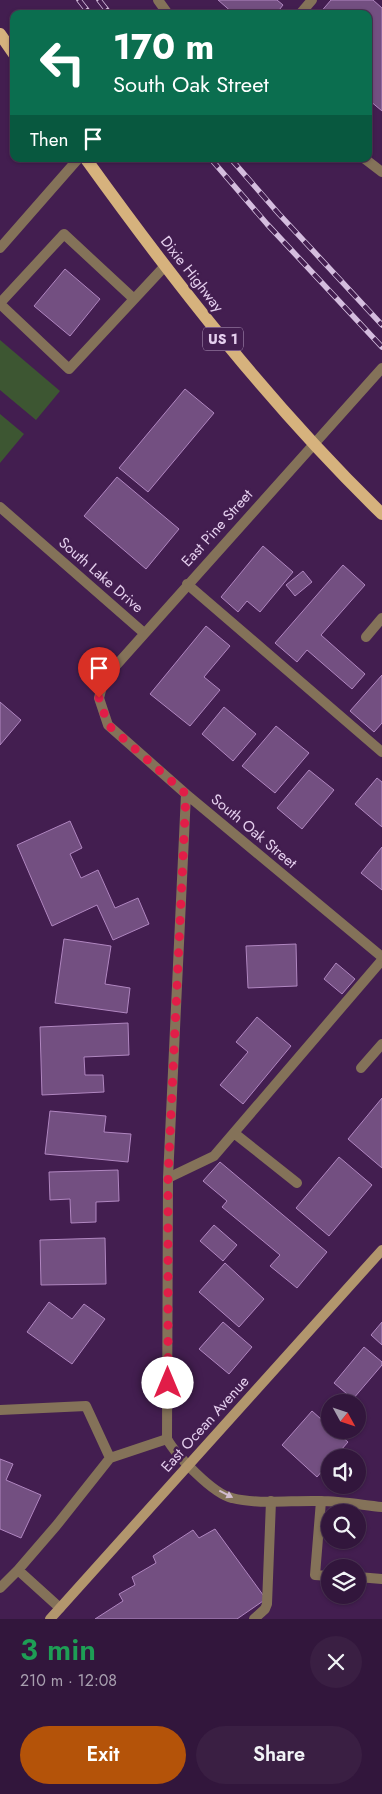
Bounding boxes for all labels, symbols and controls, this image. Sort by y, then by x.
text: 170 m [113,22,214,72]
icon: left [30,30,95,95]
text: South Oak Street [113,68,269,100]
icon: arrive [79,125,107,153]
text: Then [30,126,69,153]
street label: Dixie Highway [155,231,229,317]
road number: US 1 [203,328,243,350]
street label: East Pine Street [176,484,258,572]
street label: South Lake Drive [54,532,148,618]
pin [78,647,120,698]
icon: arrive [85,654,113,682]
street label: South Oak Street [206,788,302,874]
position arrow [141,1356,193,1408]
street label: East Ocean Avenue [156,1371,254,1477]
north arrow [321,1394,366,1439]
map controls [321,1394,366,1604]
button: sound [321,1449,366,1494]
one-way arrow [219,1490,234,1498]
button: search [321,1504,366,1549]
button: layers [321,1559,366,1604]
text: 3 min [20,1628,96,1671]
button: close [310,1636,362,1688]
text: 210 m · 12:08 [20,1669,117,1692]
button: Exit [20,1726,186,1784]
button: Share [196,1726,362,1784]

